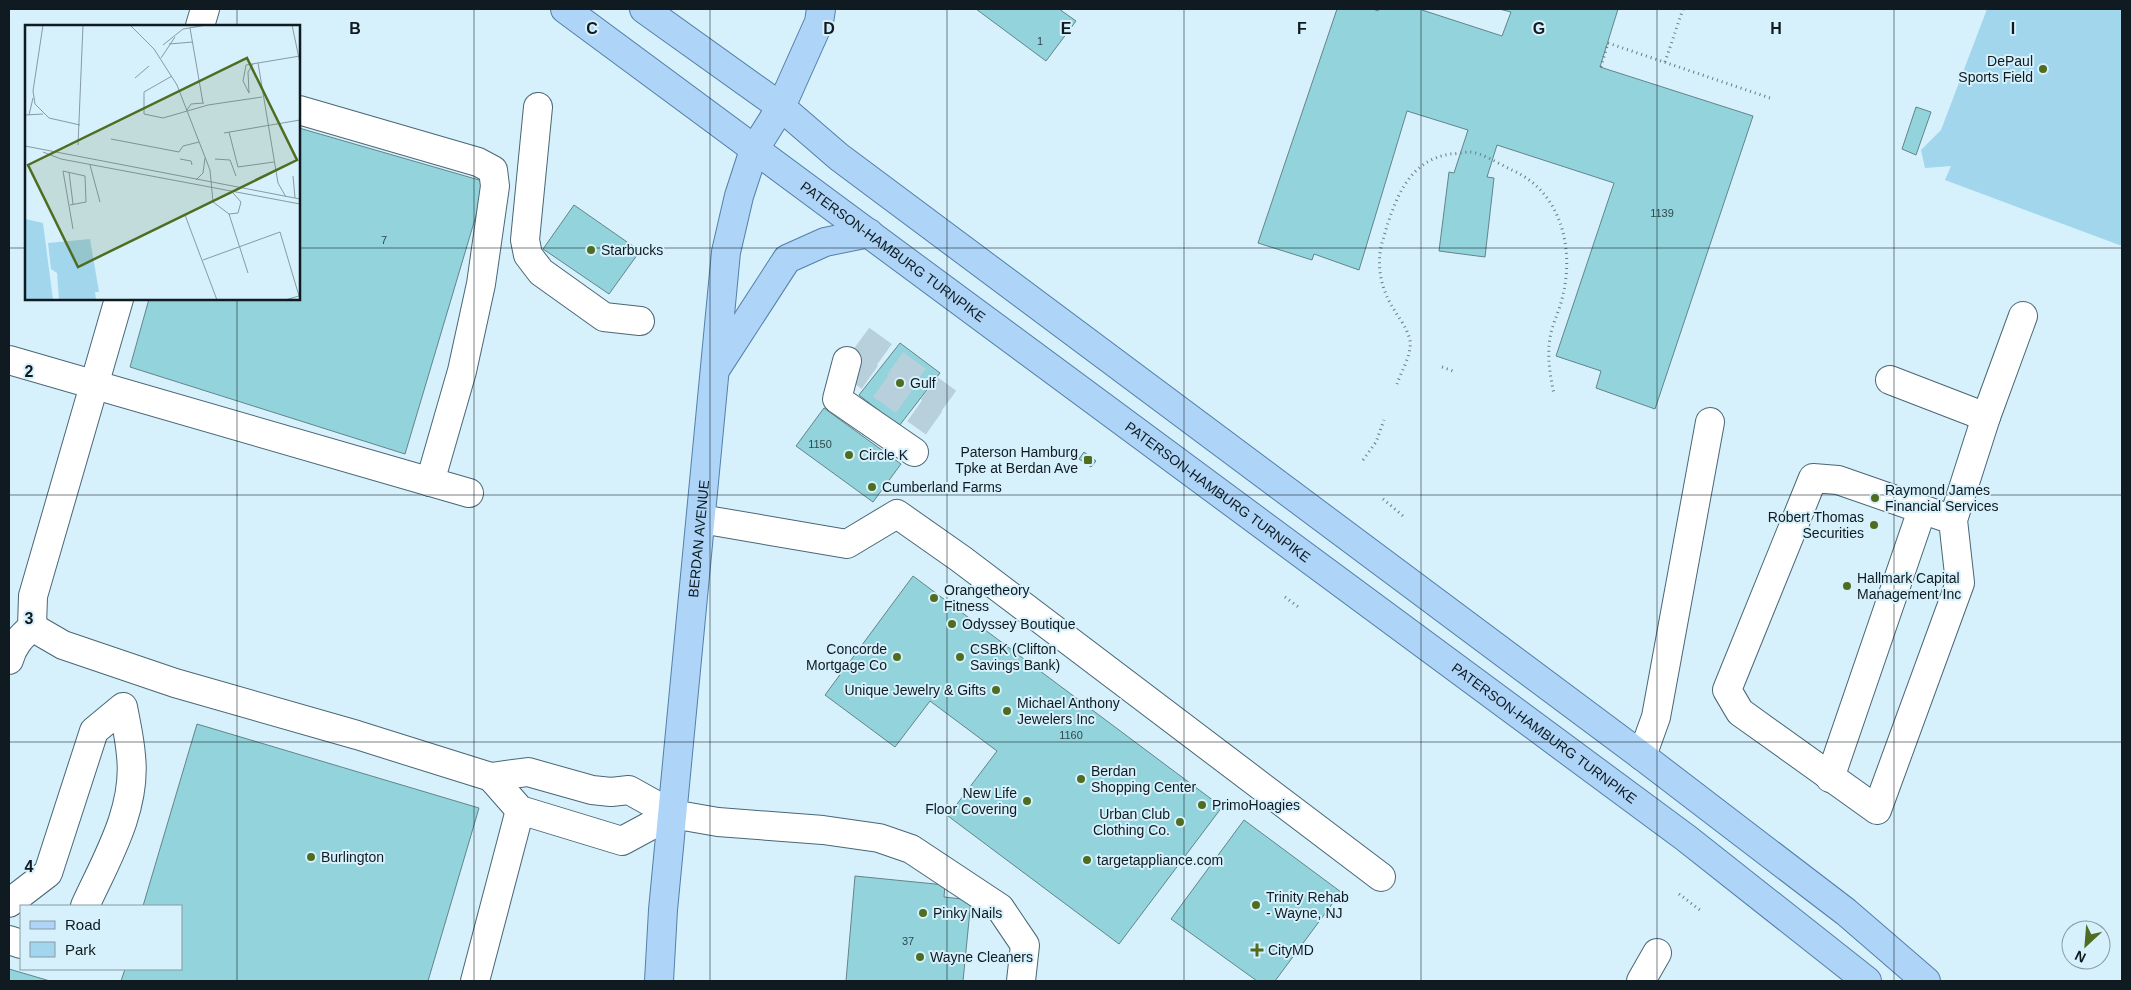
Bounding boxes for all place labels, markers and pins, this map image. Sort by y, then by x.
place label: DePaul Sports Field [1958,53,2033,85]
marker: DePaul Sports Field [2037,63,2049,75]
place label: Starbucks [601,242,663,258]
marker: Starbucks [585,244,597,256]
place label: Gulf [910,375,936,391]
marker: Gulf [894,377,906,389]
place label: Paterson Hamburg Tpke at Berdan Ave [955,444,1078,476]
place label: Circle K [859,447,909,463]
marker: Circle K [843,449,855,461]
marker: Paterson Hamburg Tpke at Berdan Ave [1082,454,1094,466]
place label: Cumberland Farms [882,479,1002,495]
marker: Cumberland Farms [866,481,878,493]
place label: Raymond James Financial Services [1885,482,1999,514]
marker: Raymond James Financial Services [1869,492,1881,504]
place label: Robert Thomas Securities [1768,509,1864,541]
marker: Robert Thomas Securities [1868,519,1880,531]
place label: Hallmark Capital Management Inc [1857,570,1961,602]
marker: Hallmark Capital Management Inc [1841,580,1853,592]
place label: Orangetheory Fitness [944,582,1030,614]
marker: Orangetheory Fitness [928,592,940,604]
place label: Odyssey Boutique [962,616,1076,632]
marker: Odyssey Boutique [946,618,958,630]
place label: Concorde Mortgage Co [806,641,887,673]
place label: CSBK (Clifton Savings Bank) [970,641,1060,673]
marker: Concorde Mortgage Co [891,651,903,663]
marker: CSBK (Clifton Savings Bank) [954,651,966,663]
place label: Unique Jewelry & Gifts [844,682,986,698]
marker: Unique Jewelry & Gifts [990,684,1002,696]
place label: Michael Anthony Jewelers Inc [1017,695,1120,727]
marker: Michael Anthony Jewelers Inc [1001,705,1013,717]
place label: Berdan Shopping Center [1091,763,1196,795]
marker: Berdan Shopping Center [1075,773,1087,785]
place label: New Life Floor Covering [925,785,1017,817]
marker: New Life Floor Covering [1021,795,1033,807]
place label: PrimoHoagies [1212,797,1300,813]
marker: PrimoHoagies [1196,799,1208,811]
place label: Urban Club Clothing Co. [1093,806,1170,838]
marker: Urban Club Clothing Co. [1174,816,1186,828]
place label: Burlington [321,849,384,865]
marker: Burlington [305,851,317,863]
place label: targetappliance.com [1097,852,1223,868]
marker: targetappliance.com [1081,854,1093,866]
place label: Trinity Rehab - Wayne, NJ [1266,889,1349,921]
marker: Trinity Rehab - Wayne, NJ [1250,899,1262,911]
place label: Pinky Nails [933,905,1002,921]
marker: Pinky Nails [917,907,929,919]
place label: CityMD [1268,942,1314,958]
marker: CityMD [1250,943,1264,957]
place label: Wayne Cleaners [930,949,1033,965]
marker: Wayne Cleaners [914,951,926,963]

